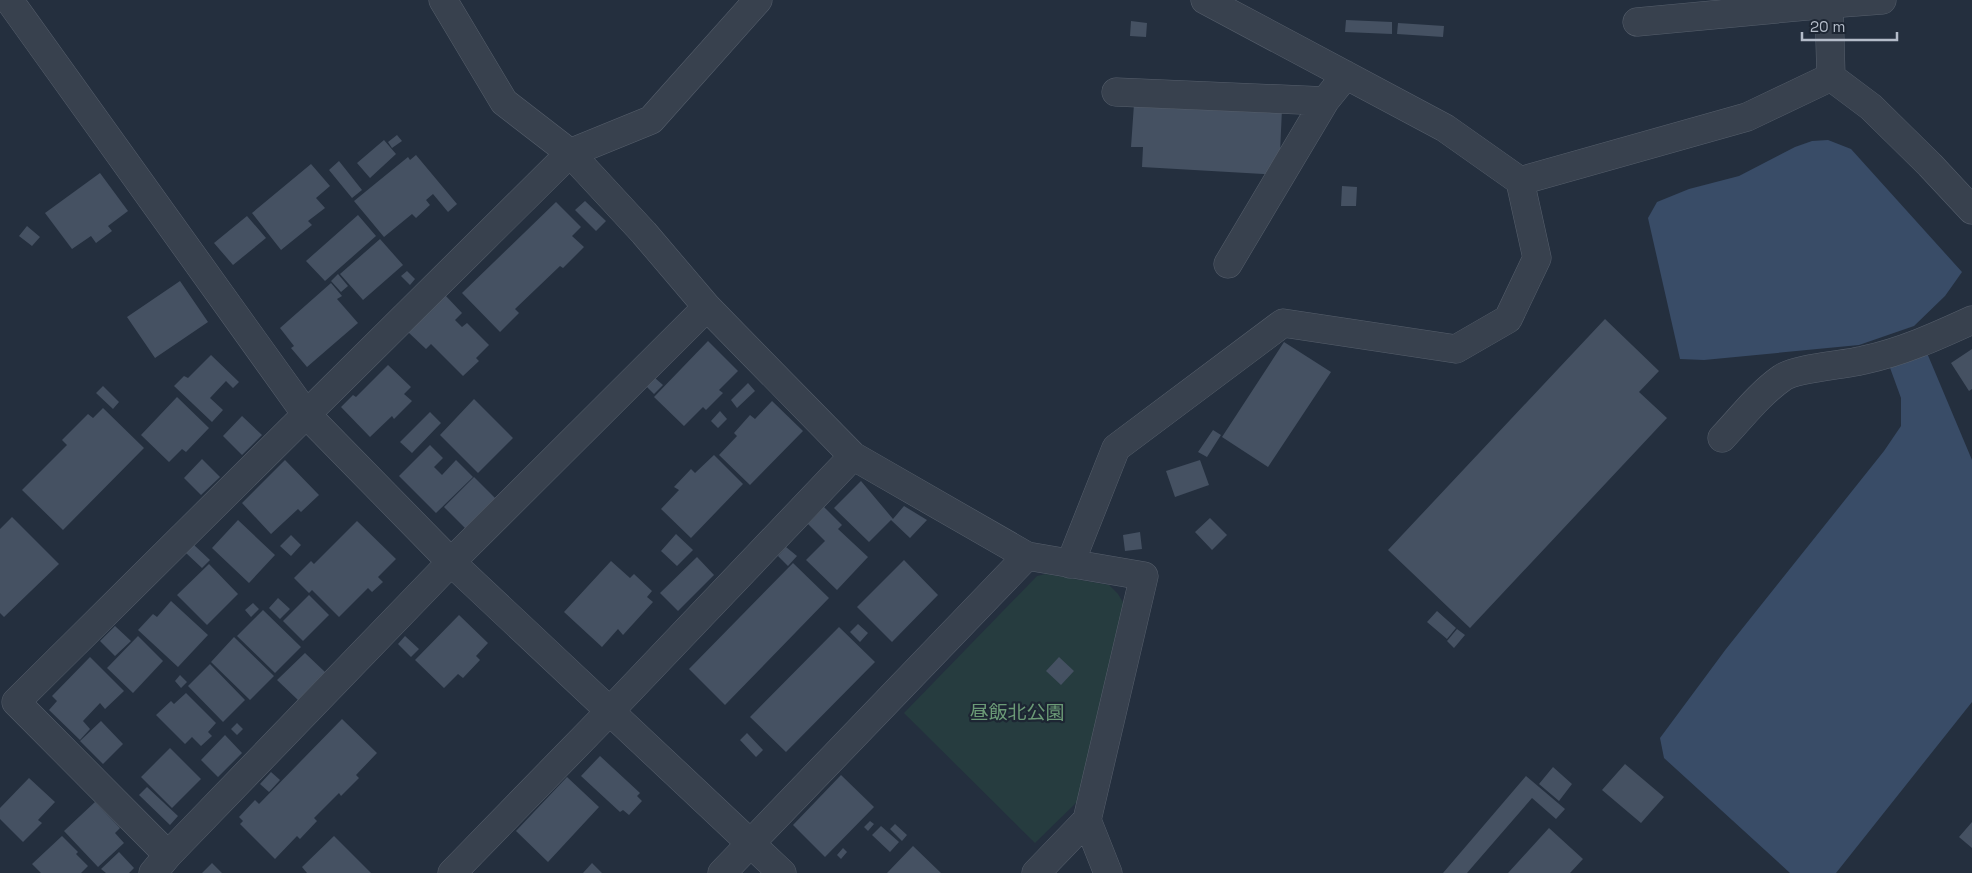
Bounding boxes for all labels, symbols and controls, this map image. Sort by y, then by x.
scale bar [1802,10,1897,42]
text: 20 m [1810,17,1845,36]
park label: 昼飯北公園 [969,700,1065,725]

